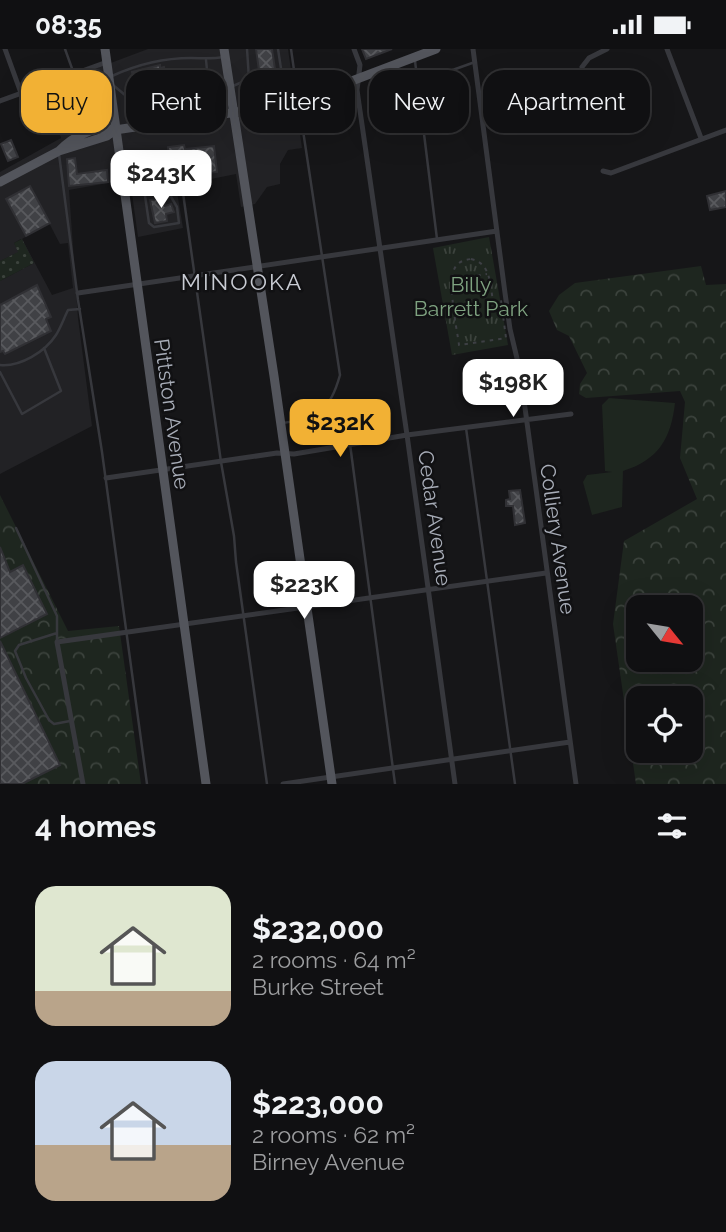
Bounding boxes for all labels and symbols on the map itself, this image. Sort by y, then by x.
pin: $243K [112,151,210,210]
district label: MINOOKA [181,268,303,295]
park label: Billy Barrett Park [414,272,528,321]
street label: Pittston Avenue [149,337,195,491]
pin: $198K [464,359,562,419]
pin: $232K [291,399,389,459]
street label: Cedar Avenue [413,449,457,587]
street label: Colliery Avenue [535,462,581,616]
pin: $223K [255,561,353,621]
north arrow [626,595,704,672]

